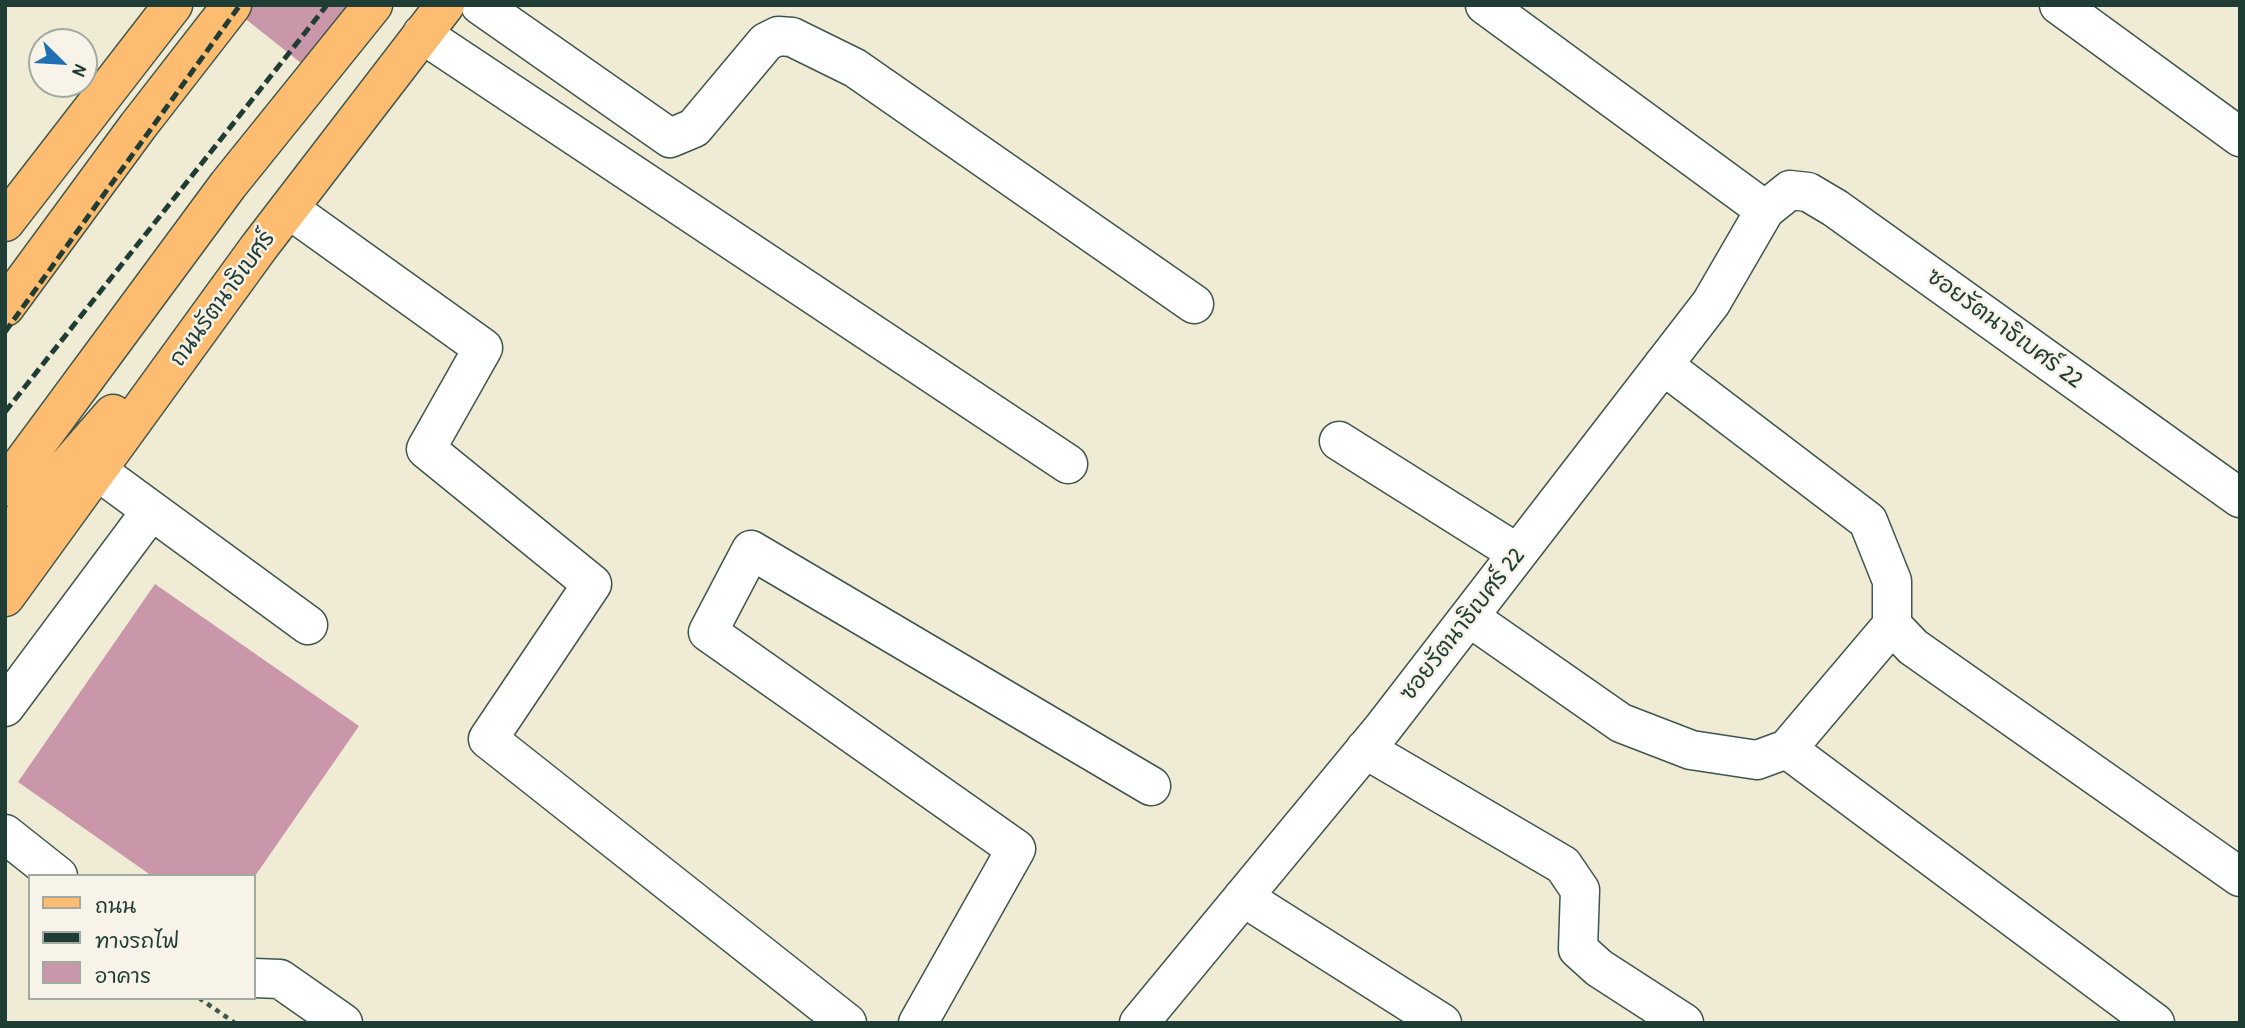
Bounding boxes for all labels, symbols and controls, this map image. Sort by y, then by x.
north arrow [28,28,98,98]
text: N [66,61,94,81]
street label: ถนนรัตนาธิเบศร์ [164,226,282,372]
street label: ซอยรัตนาธิเบศร์ 22 [1921,263,2087,395]
street label: ซอยรัตนาธิเบศร์ 22 [1395,543,1531,707]
legend [28,874,256,1000]
text: ถนน [95,891,136,920]
text: ทางรถไฟ [95,926,180,955]
text: อาคาร [95,961,151,990]

